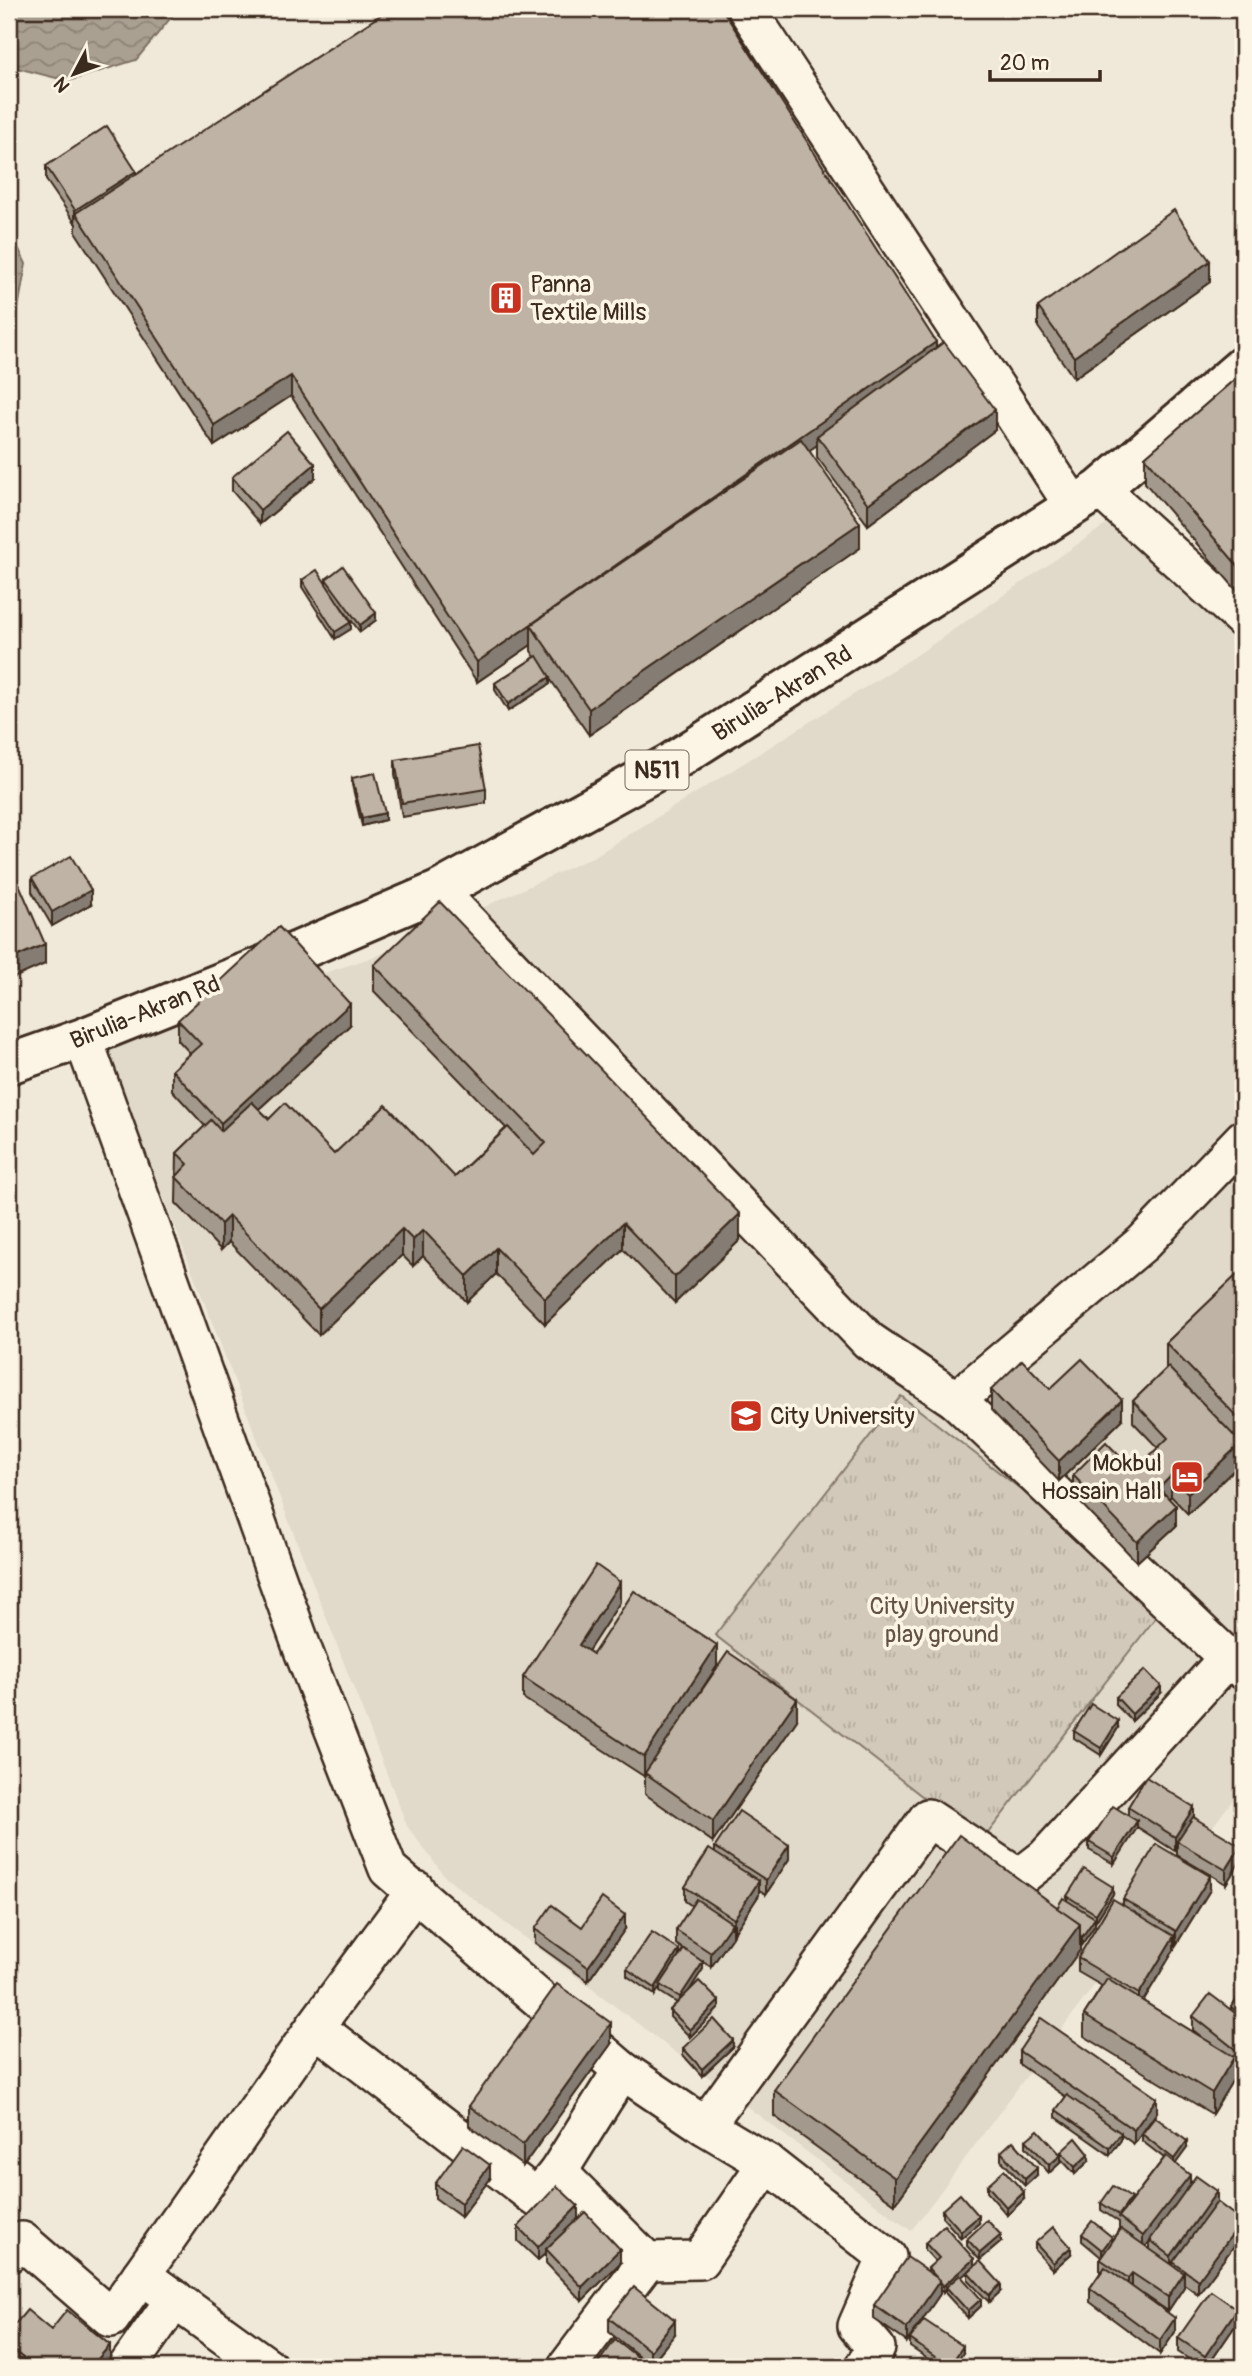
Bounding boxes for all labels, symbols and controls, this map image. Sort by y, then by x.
north arrow [38,38,108,108]
scale bar [990,38,1100,82]
text: 20 m [1000,50,1049,77]
text: N [49,72,75,97]
place label: Panna Textile Mills [530,270,646,327]
building icon: Panna Textile Mills [487,279,525,317]
street label: Birulia-Akran Rd [707,639,857,748]
road number: N511 [626,750,688,790]
street label: Birulia-Akran Rd [66,969,224,1056]
school or university icon: City University [727,1397,765,1435]
place label: City University [770,1402,915,1431]
place label: Mokbul Hossain Hall [1041,1449,1162,1506]
hotel icon: Mokbul Hossain Hall [1168,1458,1206,1496]
park label: City University play ground [870,1592,1014,1649]

